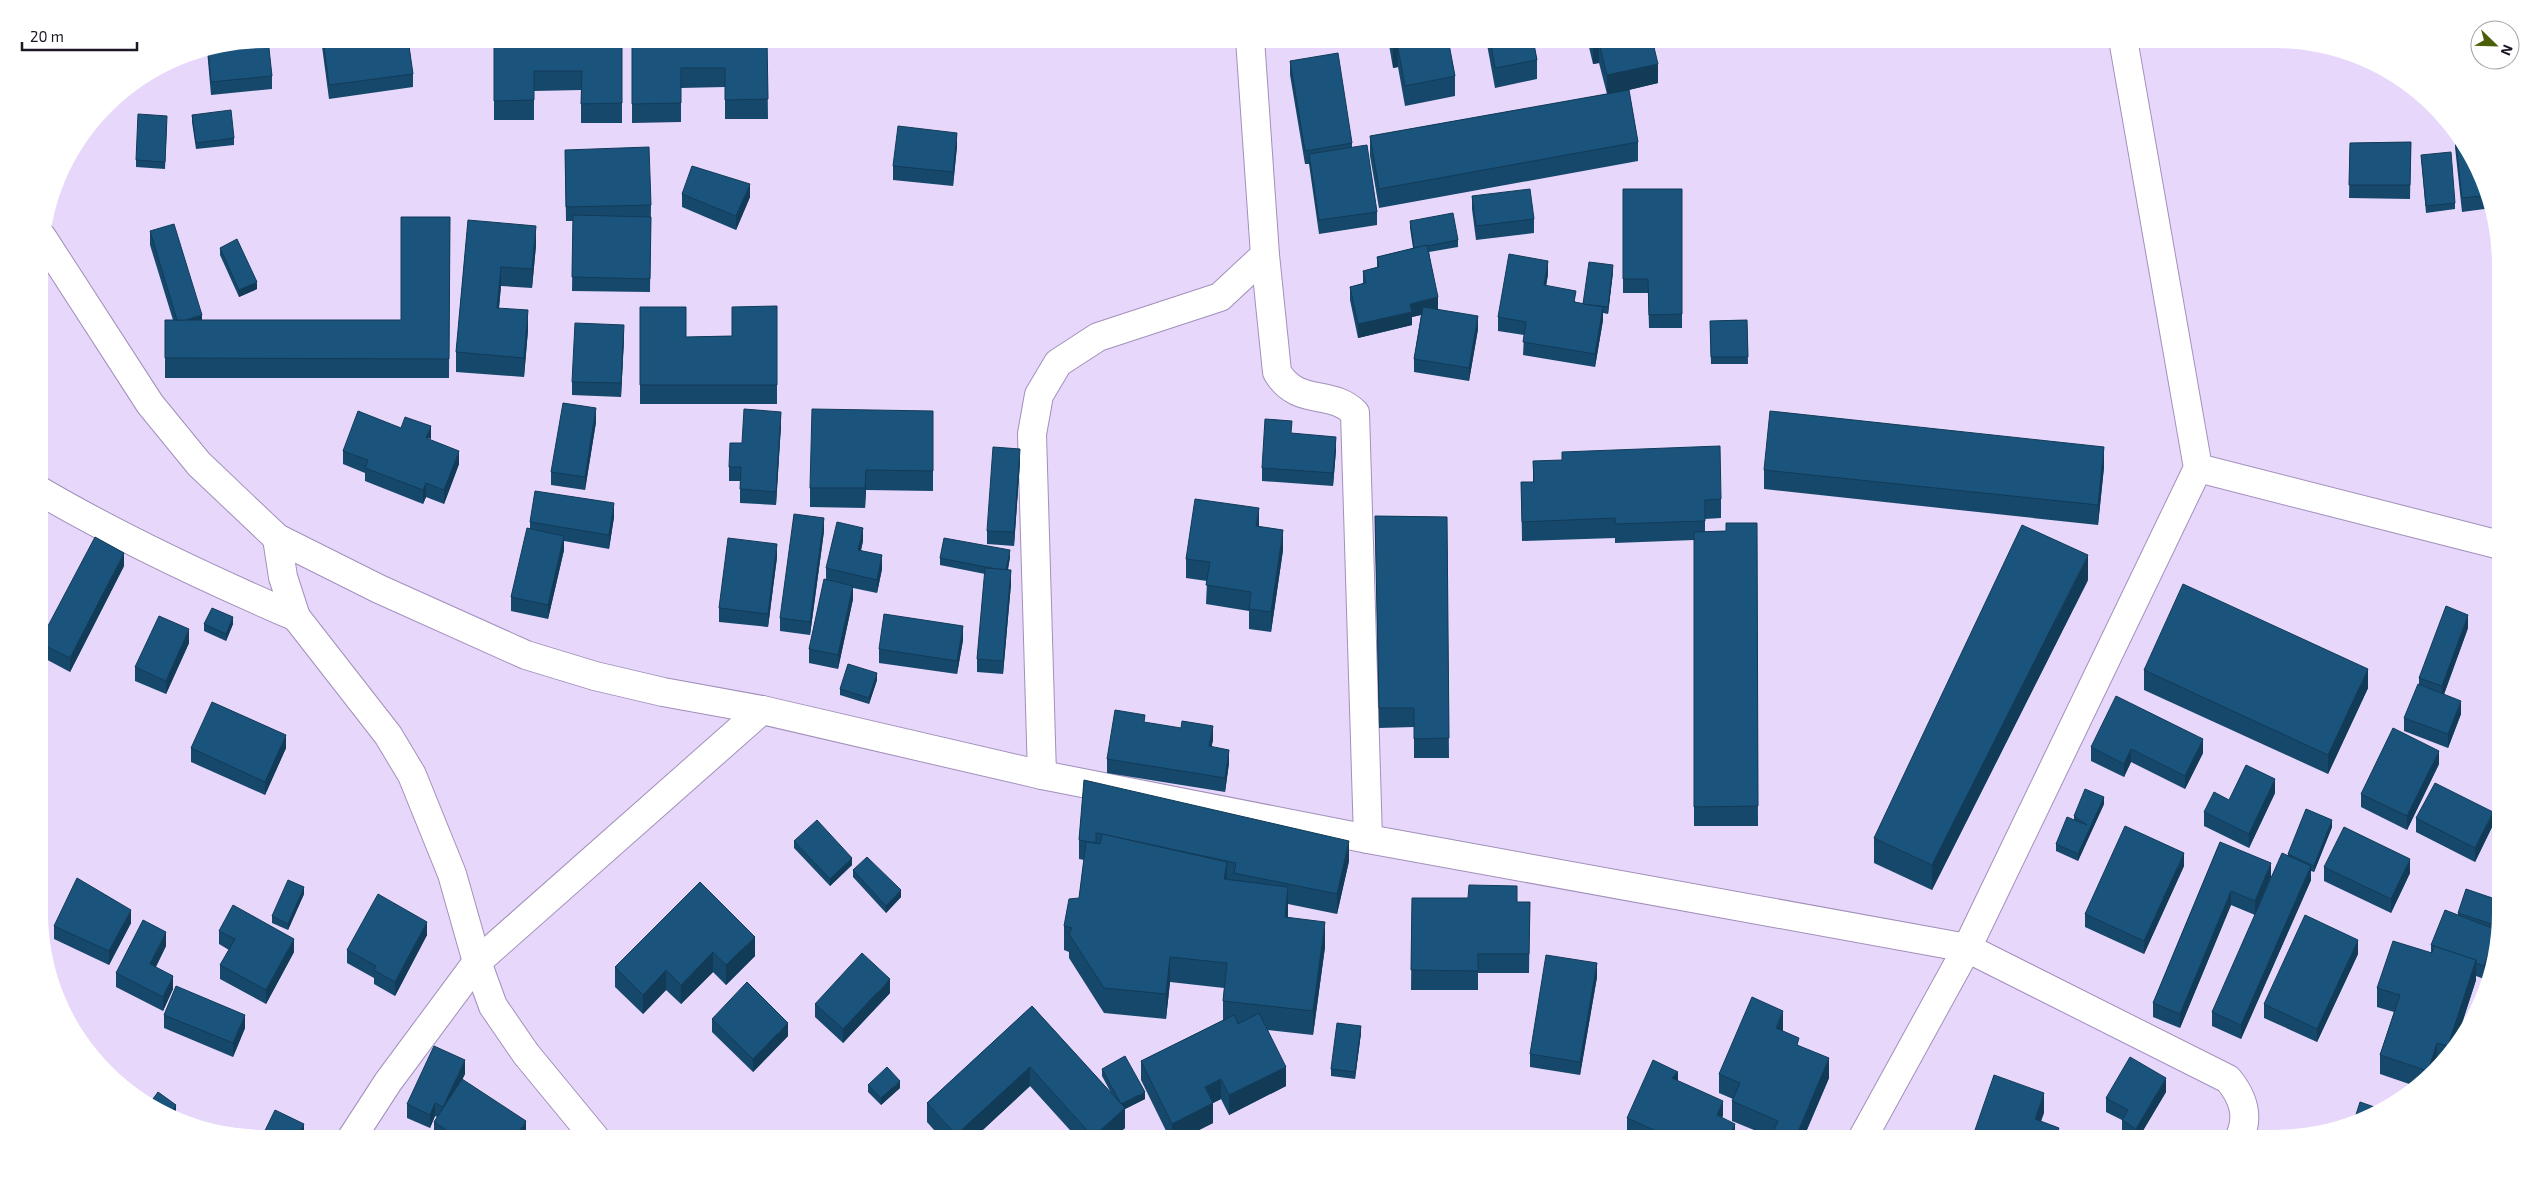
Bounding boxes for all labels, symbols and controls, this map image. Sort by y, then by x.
scale bar [22,20,138,52]
north arrow [2470,20,2520,70]
text: 20 m [30,27,64,45]
text: N [2498,42,2517,58]

